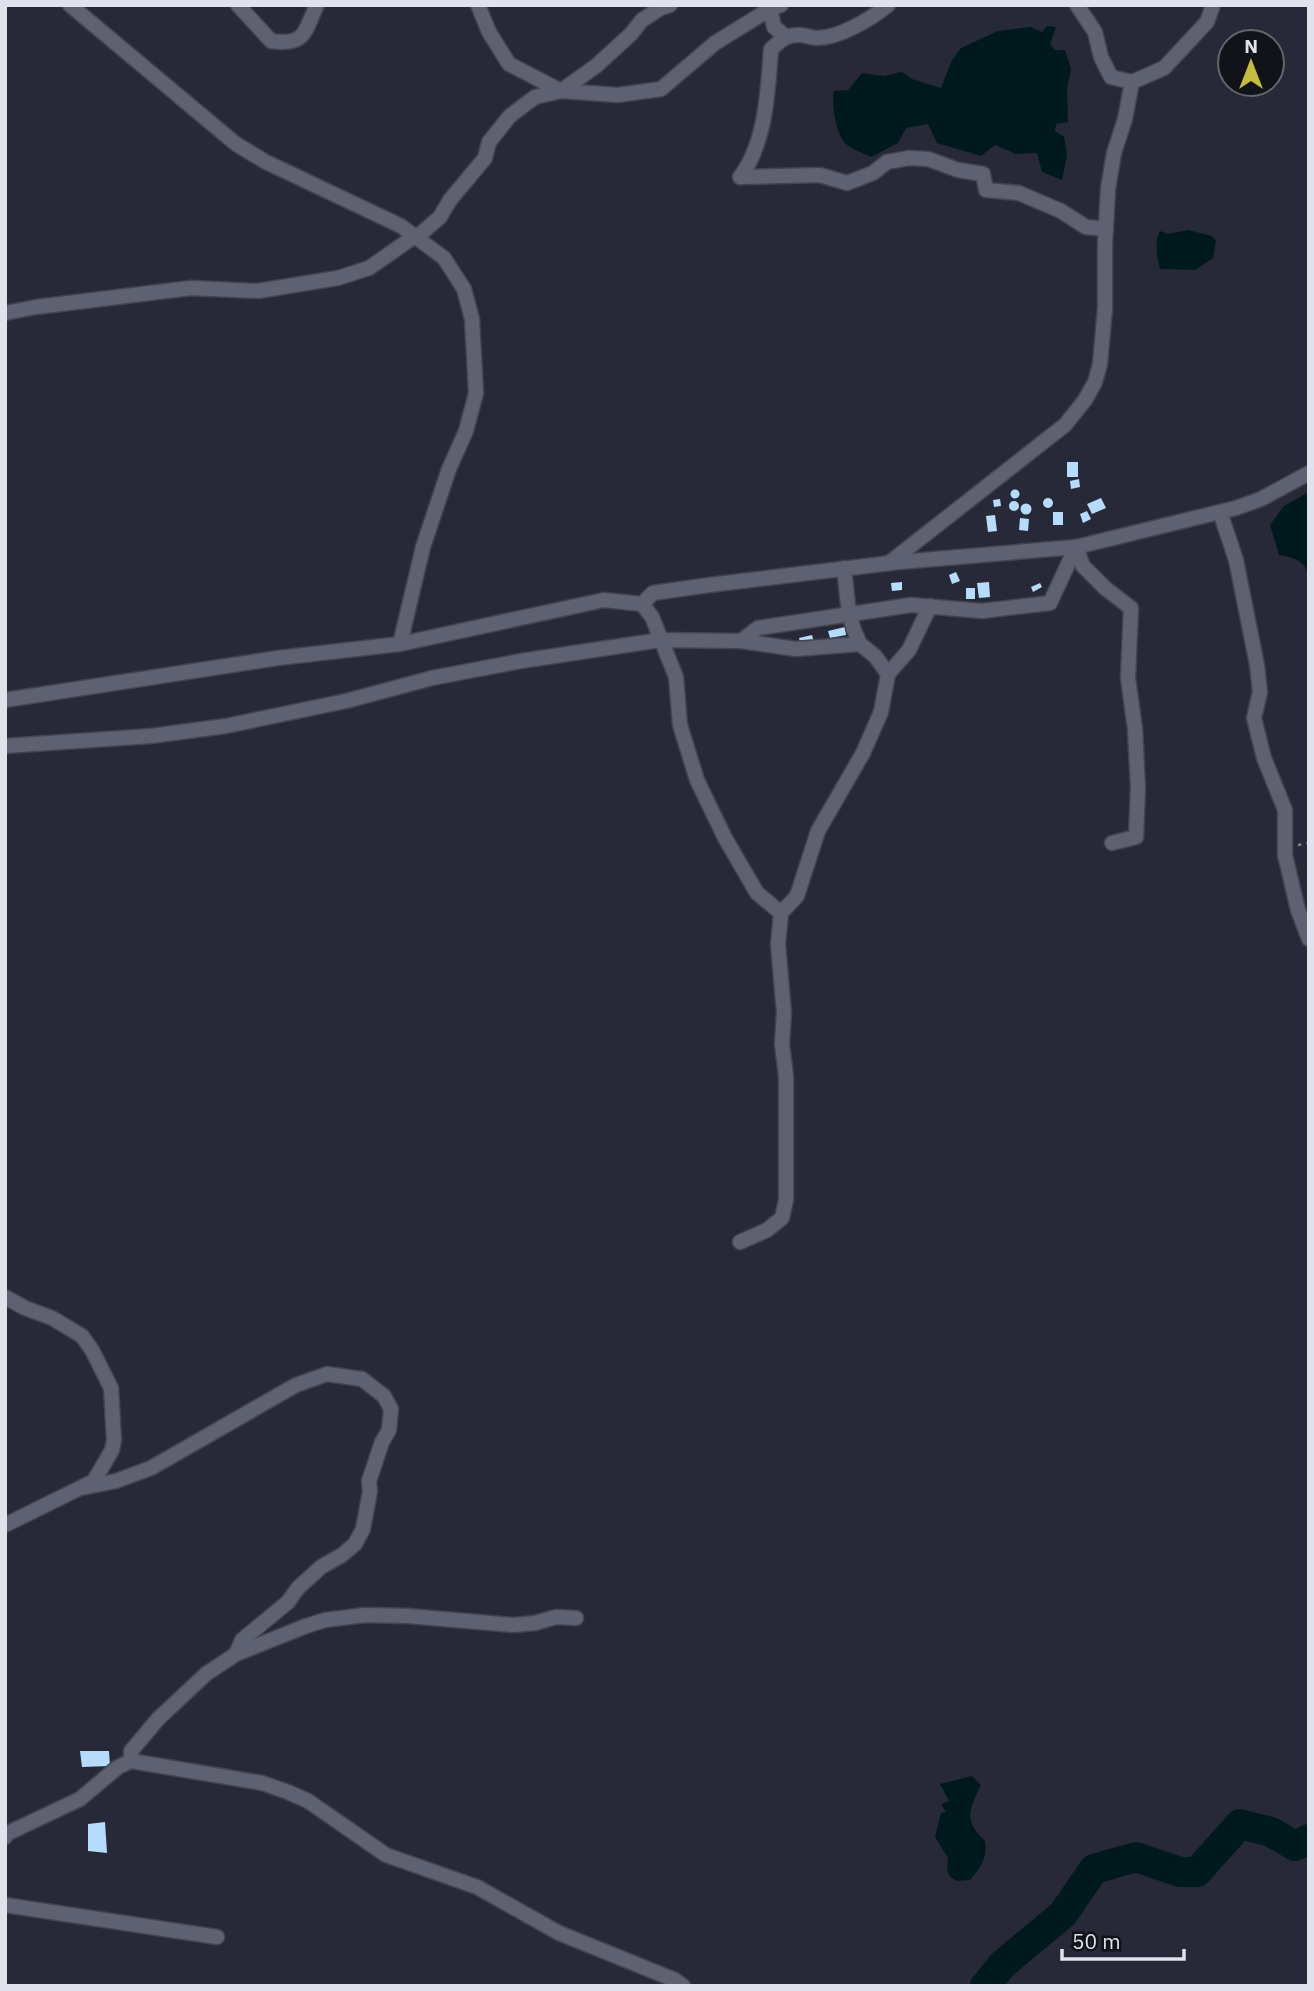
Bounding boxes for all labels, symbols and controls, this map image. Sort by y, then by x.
north arrow [1216,28,1286,98]
text: N [1244,34,1258,58]
scale bar [1062,1918,1184,1962]
text: 50 m [1072,1927,1121,1955]

